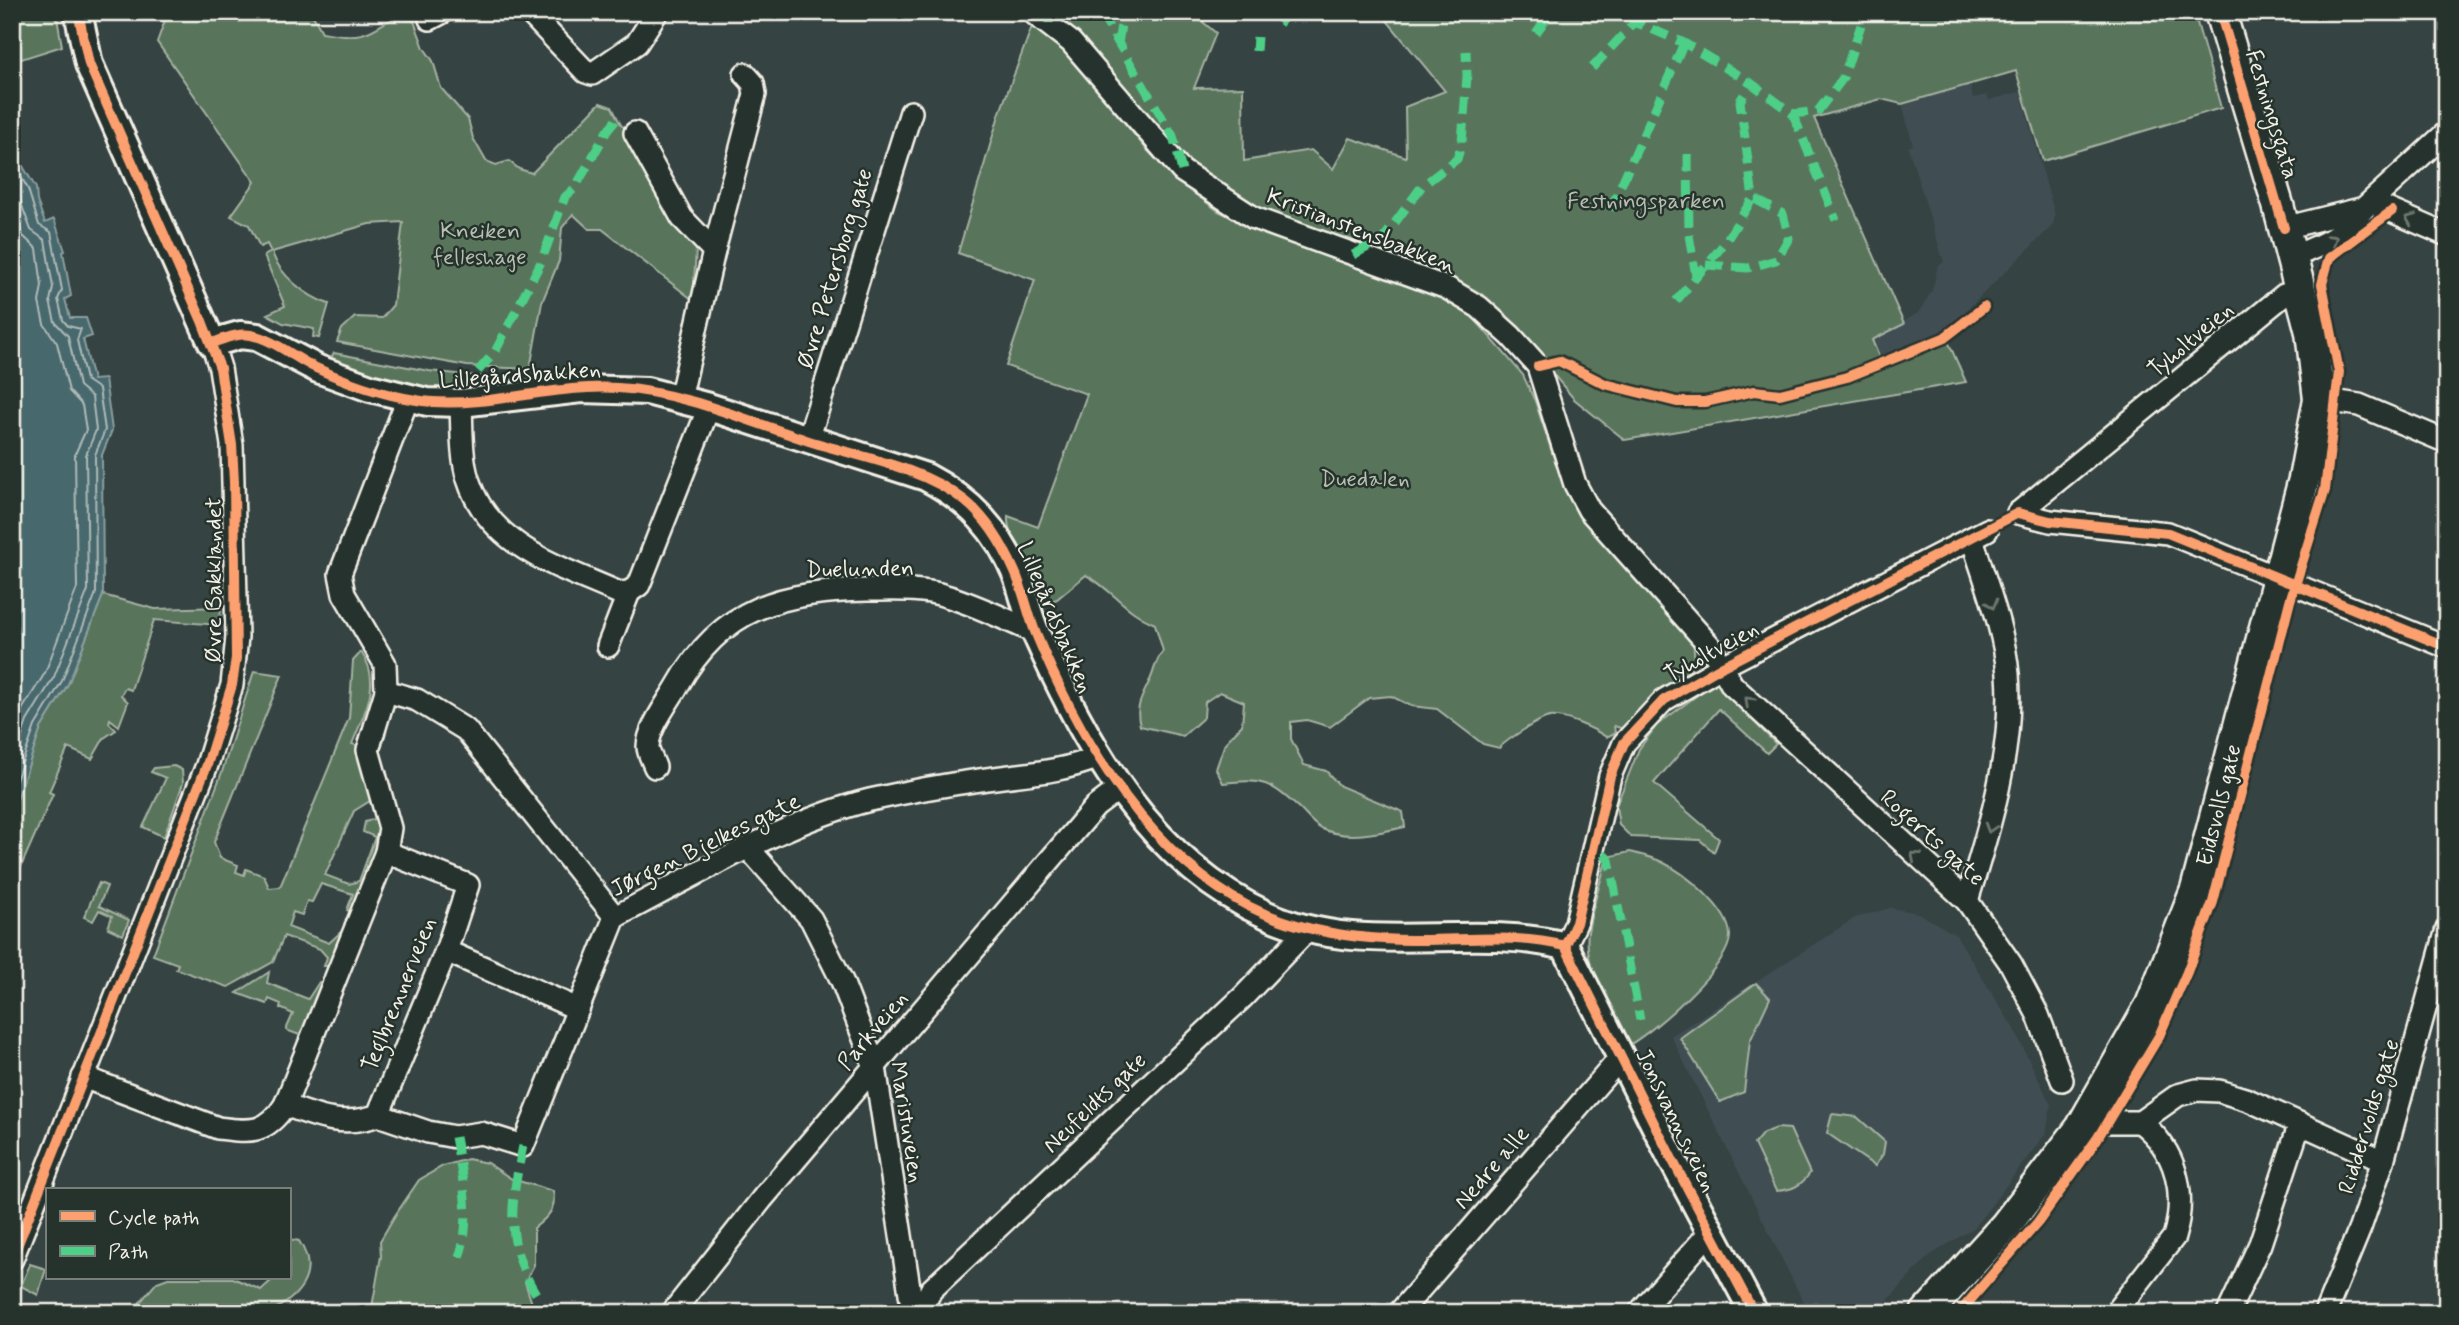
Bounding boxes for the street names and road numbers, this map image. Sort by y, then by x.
street label: Festningsgata [2235,46,2305,183]
street label: Øvre Petersborg gate [791,165,883,373]
street label: Kristianstensbakken [1262,182,1460,282]
street label: Tyholtveien [2142,296,2241,385]
street label: Lillegårdsbakken [438,355,602,397]
street label: Øvre Bakklandet [200,497,230,663]
street label: Lillegårdsbakken [1009,537,1100,698]
street label: Duelunden [806,554,914,586]
street label: Tyholtveien [1659,615,1765,691]
street label: Eidsvolls gate [2190,741,2250,870]
street label: Rogerts gate [1872,783,1990,895]
street label: Jørgen Bjelkes gate [606,787,807,907]
street label: Teglbrennerveien [355,913,446,1077]
street label: Parkveien [831,985,916,1077]
street label: Riddervolds gate [2332,1035,2410,1198]
street label: Jonsvannsveien [1627,1044,1723,1198]
street label: Neufeldts gate [1037,1046,1154,1160]
street label: Maristuveien [882,1059,930,1185]
street label: Nedre alle [1448,1120,1537,1216]

